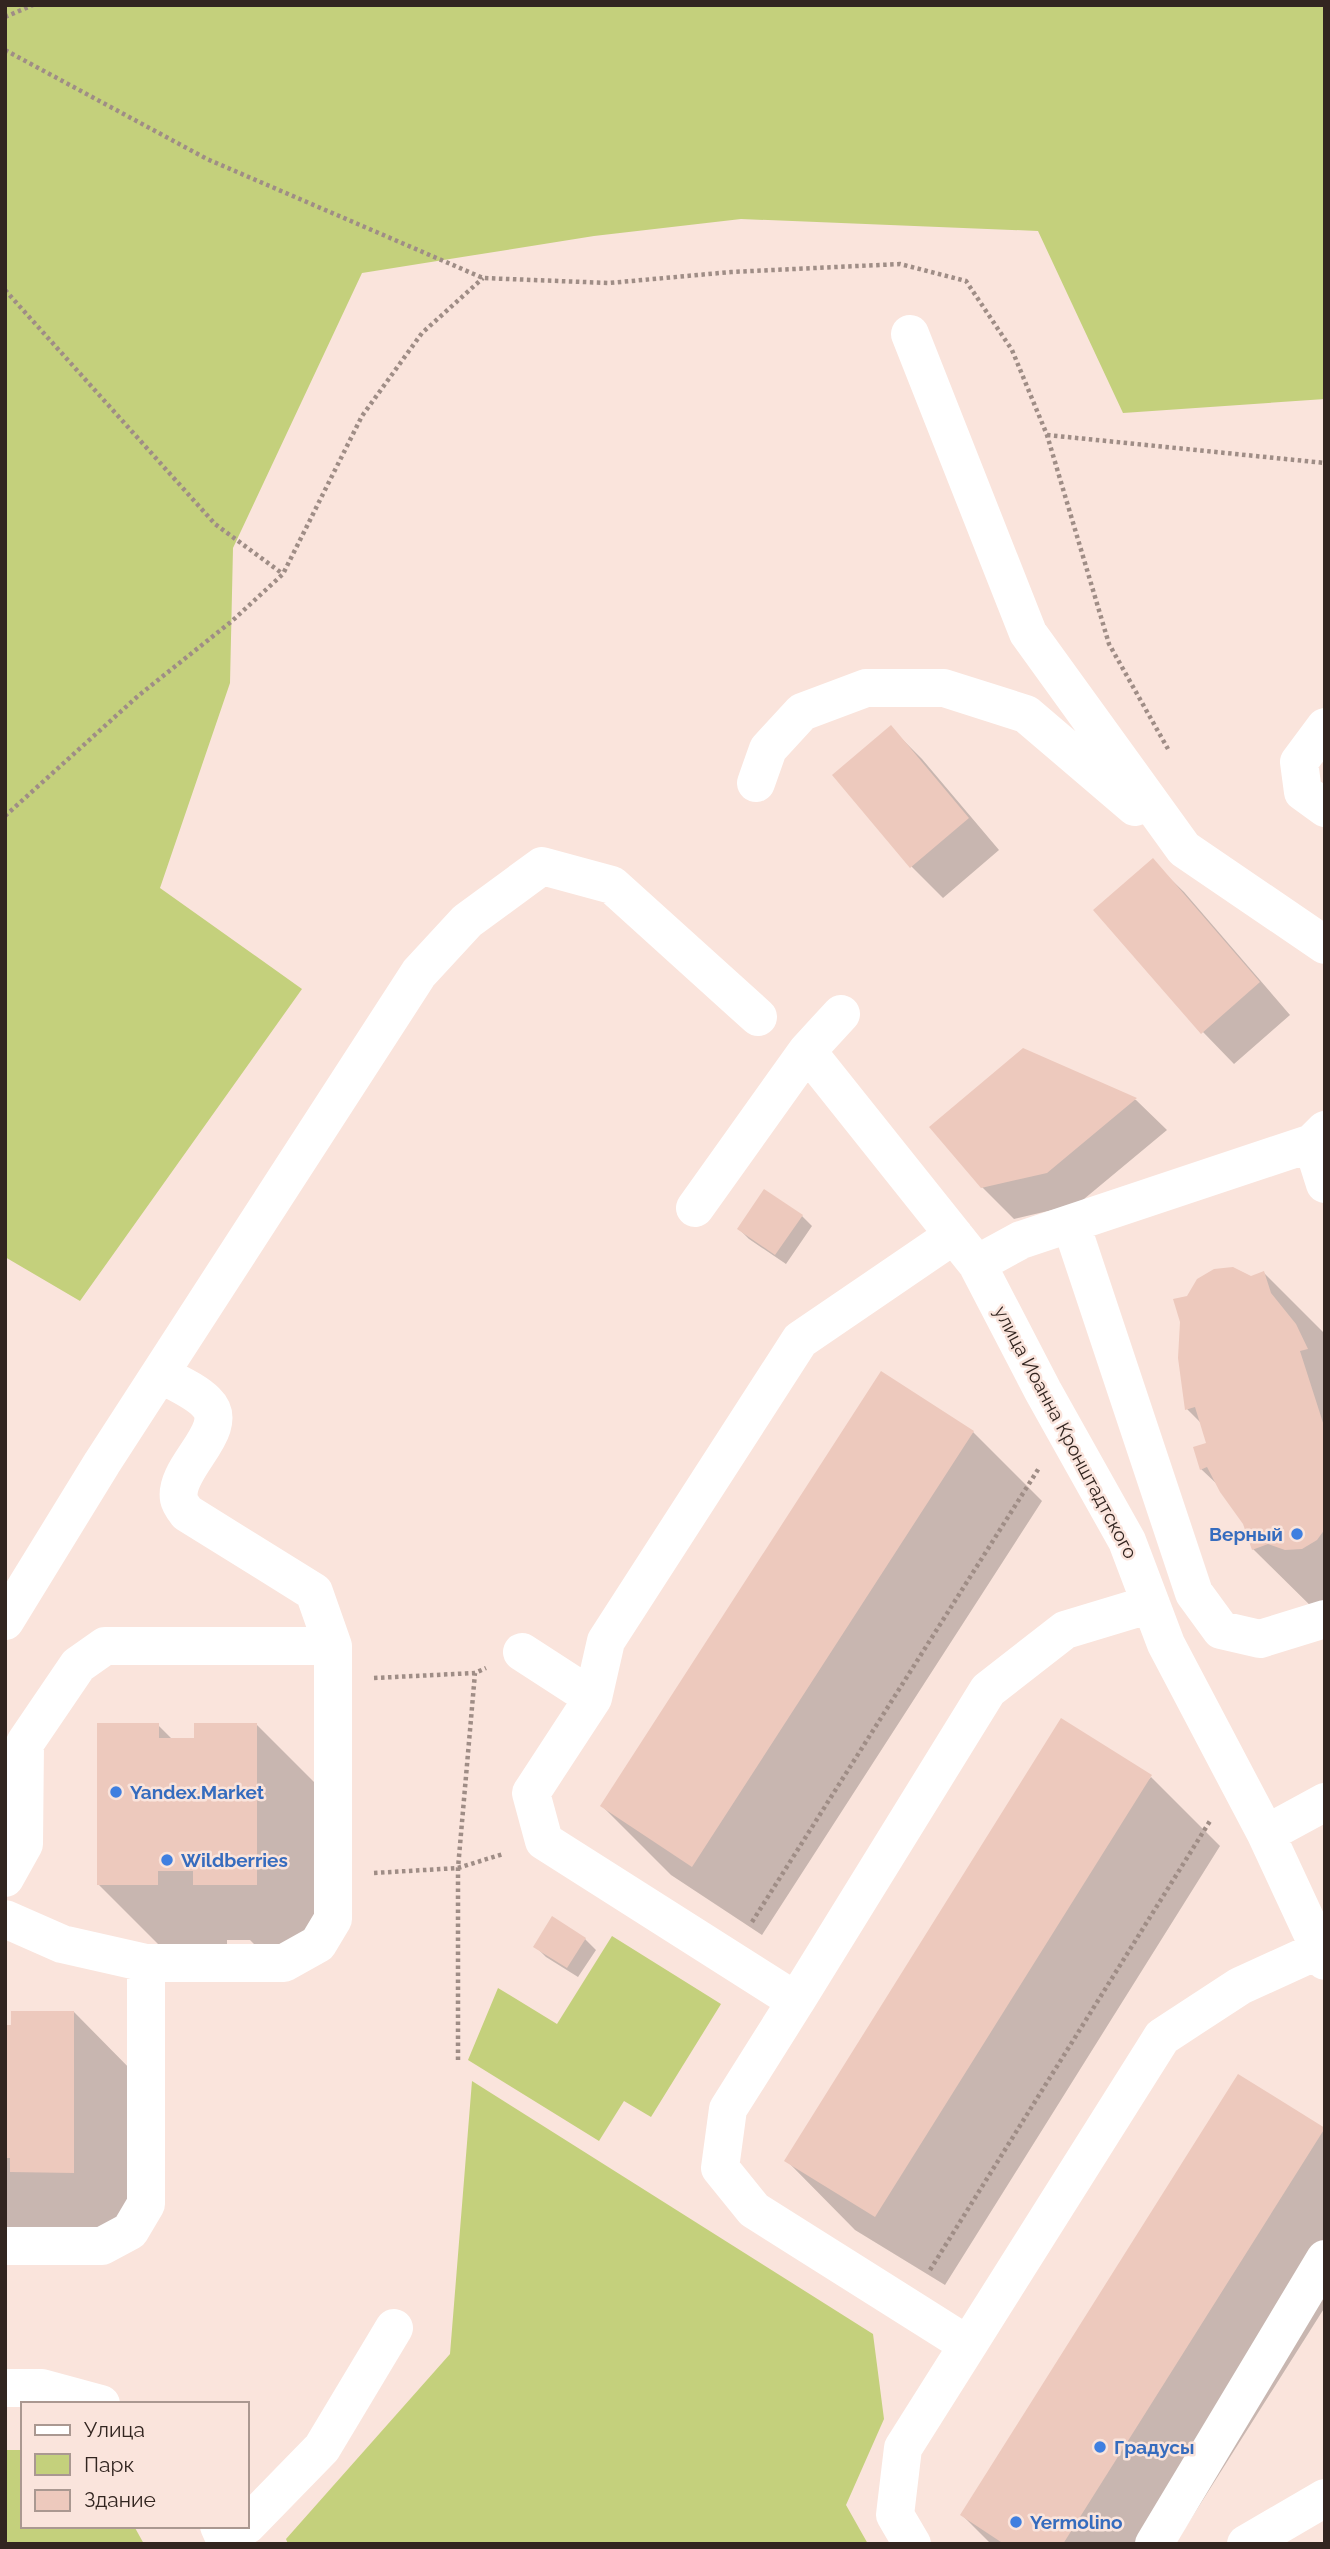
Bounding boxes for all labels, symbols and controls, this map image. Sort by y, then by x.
street label: улица Иоанна Кронштадтского [990,1302,1142,1562]
place label: Верный [1209,1523,1283,1545]
marker: Верный [1289,1526,1305,1542]
place label: Yandex.Market [130,1781,265,1803]
marker: Yandex.Market [108,1784,124,1800]
place label: Wildberries [181,1849,288,1871]
marker: Wildberries [159,1852,175,1868]
legend [21,2402,248,2528]
text: Улица [84,2417,145,2442]
place label: Градусы [1114,2436,1194,2458]
marker: Градусы [1092,2439,1108,2455]
text: Парк [84,2452,134,2477]
text: Здание [84,2487,156,2512]
place label: Yermolino [1030,2511,1123,2533]
marker: Yermolino [1008,2514,1024,2530]

